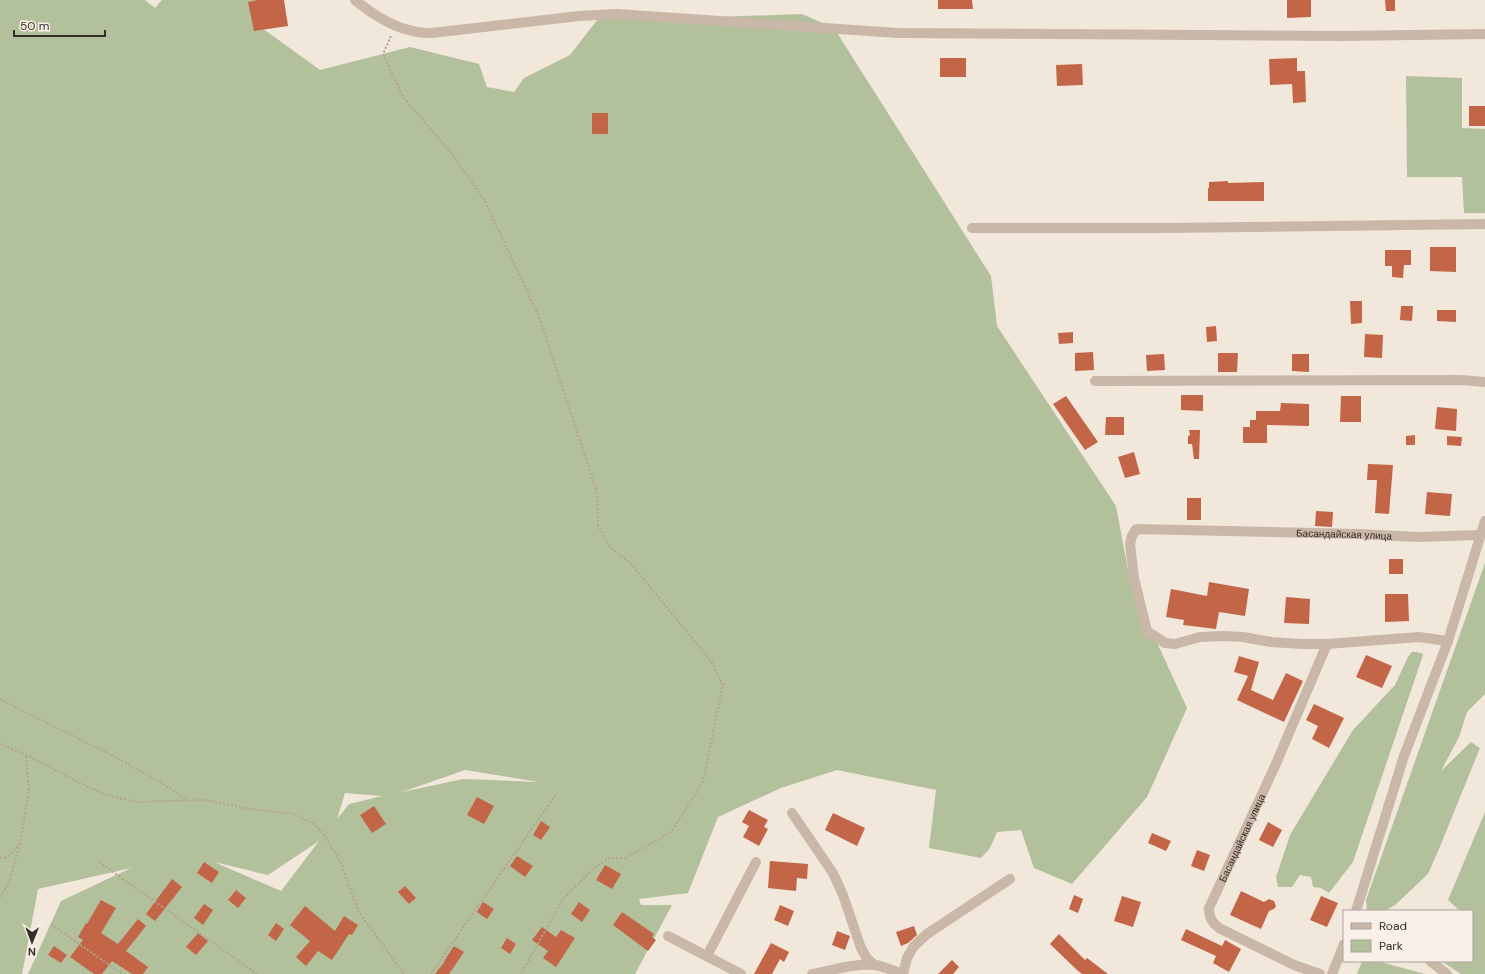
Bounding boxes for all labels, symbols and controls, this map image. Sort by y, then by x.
scale bar [14,12,105,38]
text: 50 m [20,18,49,34]
street label: Басандайская улица [1296,526,1393,542]
street label: Басандайская улица [1216,791,1268,884]
legend [1343,910,1473,962]
text: Road [1379,918,1407,934]
north arrow [12,922,52,962]
text: Park [1379,938,1403,954]
text: N [28,945,36,959]

